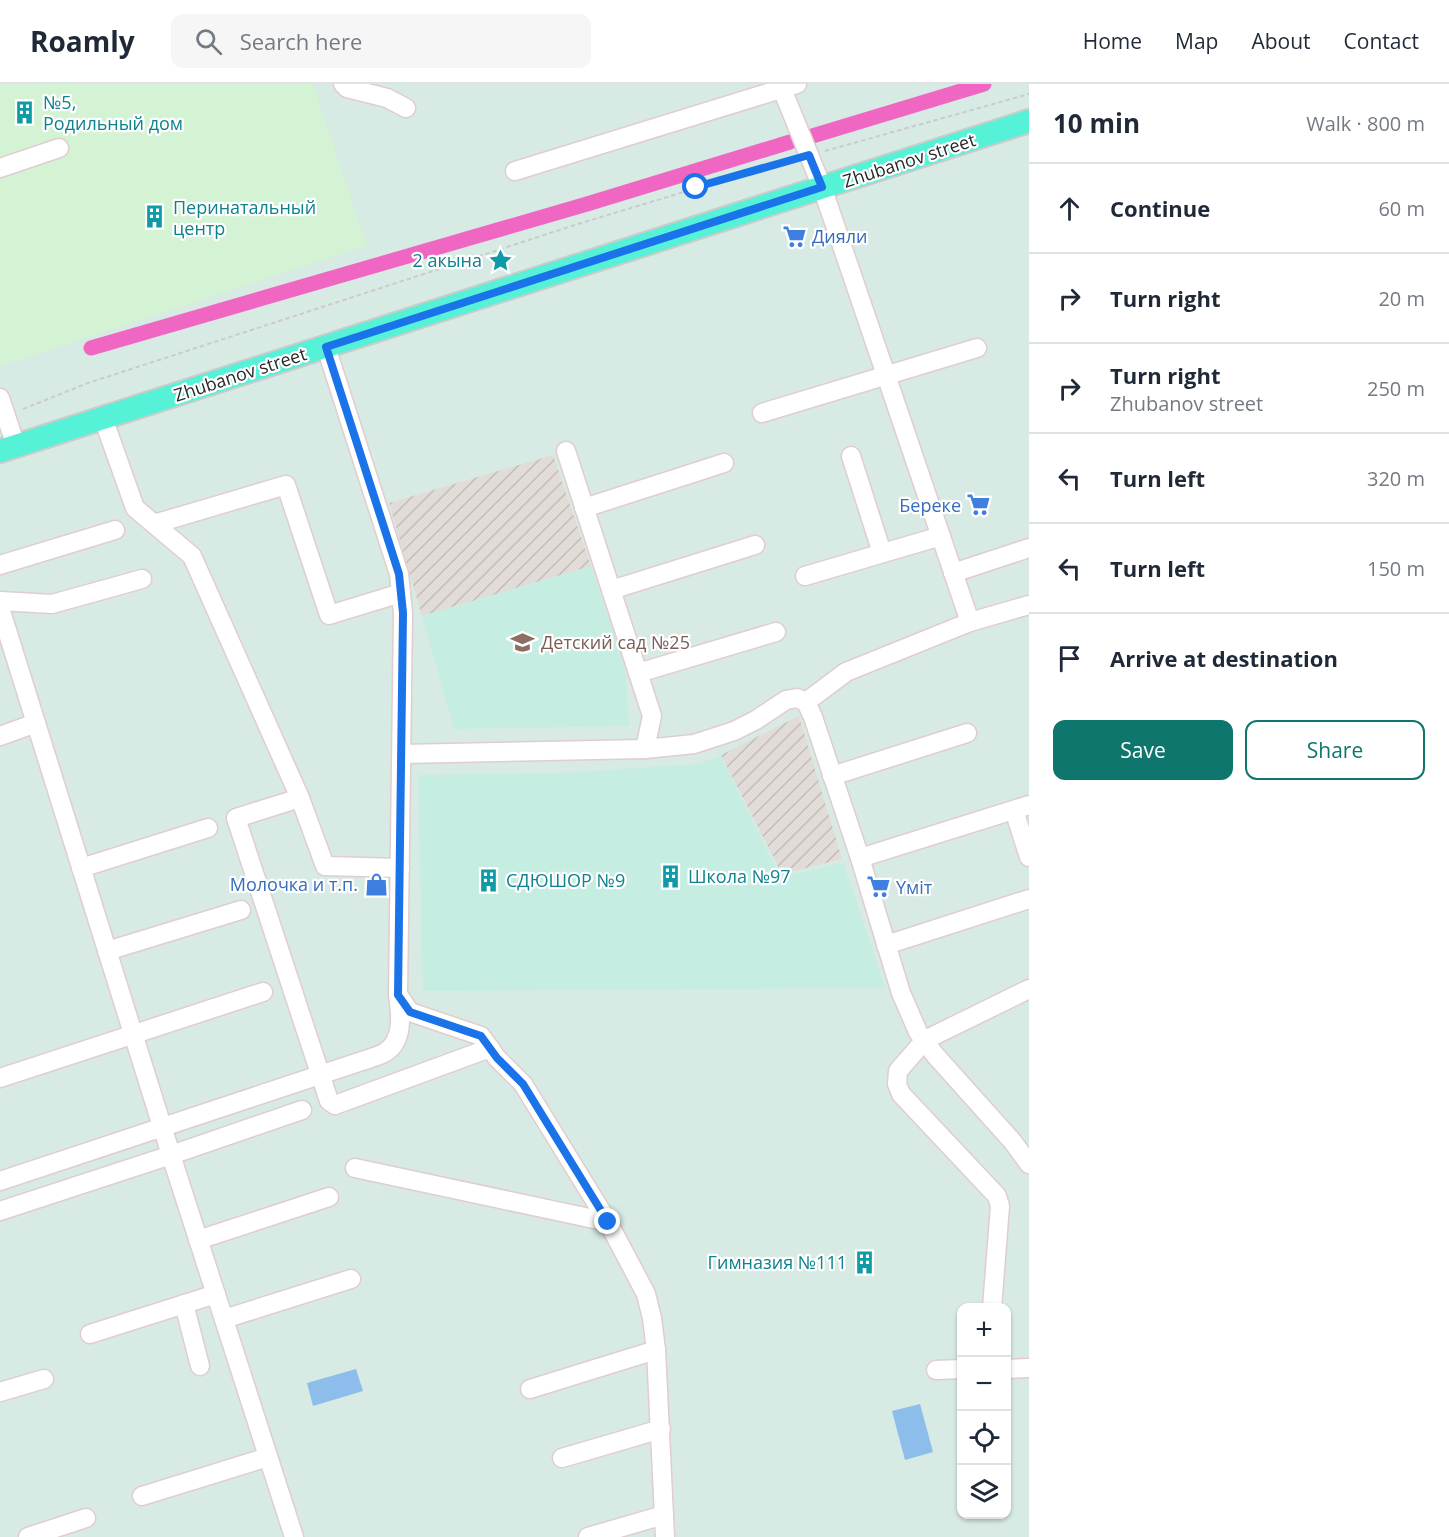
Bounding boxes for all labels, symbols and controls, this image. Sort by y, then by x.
search box [171,14,591,68]
text: Roamly [30,22,135,60]
icon: search [192,25,225,58]
text: Search here [240,26,362,56]
text: Home [1083,27,1142,55]
text: Map [1175,27,1218,55]
text: About [1251,27,1311,55]
text: Contact [1344,27,1419,55]
place label: №5, Родильный дом [43,90,183,135]
building icon: №5, Родильный дом [12,99,38,125]
text: 10 min [1053,105,1140,141]
text: Walk · 800 m [1306,110,1425,137]
street label: Zhubanov street [840,127,978,193]
route start [682,173,708,199]
icon: ahead [1053,192,1086,225]
text: Continue [1110,193,1210,223]
place label: Перинатальный центр [173,195,316,240]
text: 60 m [1378,195,1425,222]
building icon: Перинатальный центр [142,204,168,230]
supermarket icon: Дияли [781,223,807,249]
place label: Дияли [812,224,867,248]
place icon: 2 акына [487,247,513,273]
place label: 2 акына [413,248,482,272]
icon: right [1053,282,1086,315]
text: Turn right [1110,283,1221,313]
text: 20 m [1378,285,1425,312]
street label: Zhubanov street [171,341,309,407]
text: Turn right [1110,360,1221,390]
icon: right [1053,372,1086,405]
text: 250 m [1367,375,1425,402]
text: Zhubanov street [1110,390,1263,417]
icon: left [1053,462,1086,495]
text: Turn left [1110,463,1205,493]
text: 320 m [1367,465,1425,492]
supermarket icon: Береке [966,492,992,518]
place label: Береке [899,493,961,517]
icon: left [1053,552,1086,585]
text: Turn left [1110,553,1205,583]
text: 150 m [1367,555,1425,582]
school or university icon: Детский сад №25 [510,629,536,655]
place label: Детский сад №25 [541,630,690,654]
icon: arrive [1053,642,1086,675]
text: Arrive at destination [1110,643,1338,673]
button: Save [1053,720,1233,780]
button: Share [1245,720,1425,780]
building icon: Школа №97 [657,863,683,889]
place label: Школа №97 [688,864,791,888]
building icon: СДЮШОР №9 [475,867,501,893]
place label: СДЮШОР №9 [506,868,625,892]
shop icon: Молочка и т.п. [363,871,389,897]
place label: Молочка и т.п. [230,872,358,896]
supermarket icon: Үміт [865,874,891,900]
place label: Үміт [896,875,933,899]
route end [594,1208,620,1234]
building icon: Гимназия №111 [852,1249,878,1275]
place label: Гимназия №111 [708,1250,847,1274]
map controls [957,1303,1011,1519]
button: + [957,1303,1011,1357]
button: − [957,1357,1011,1411]
button: locate [957,1411,1011,1465]
button: layers [957,1465,1011,1519]

